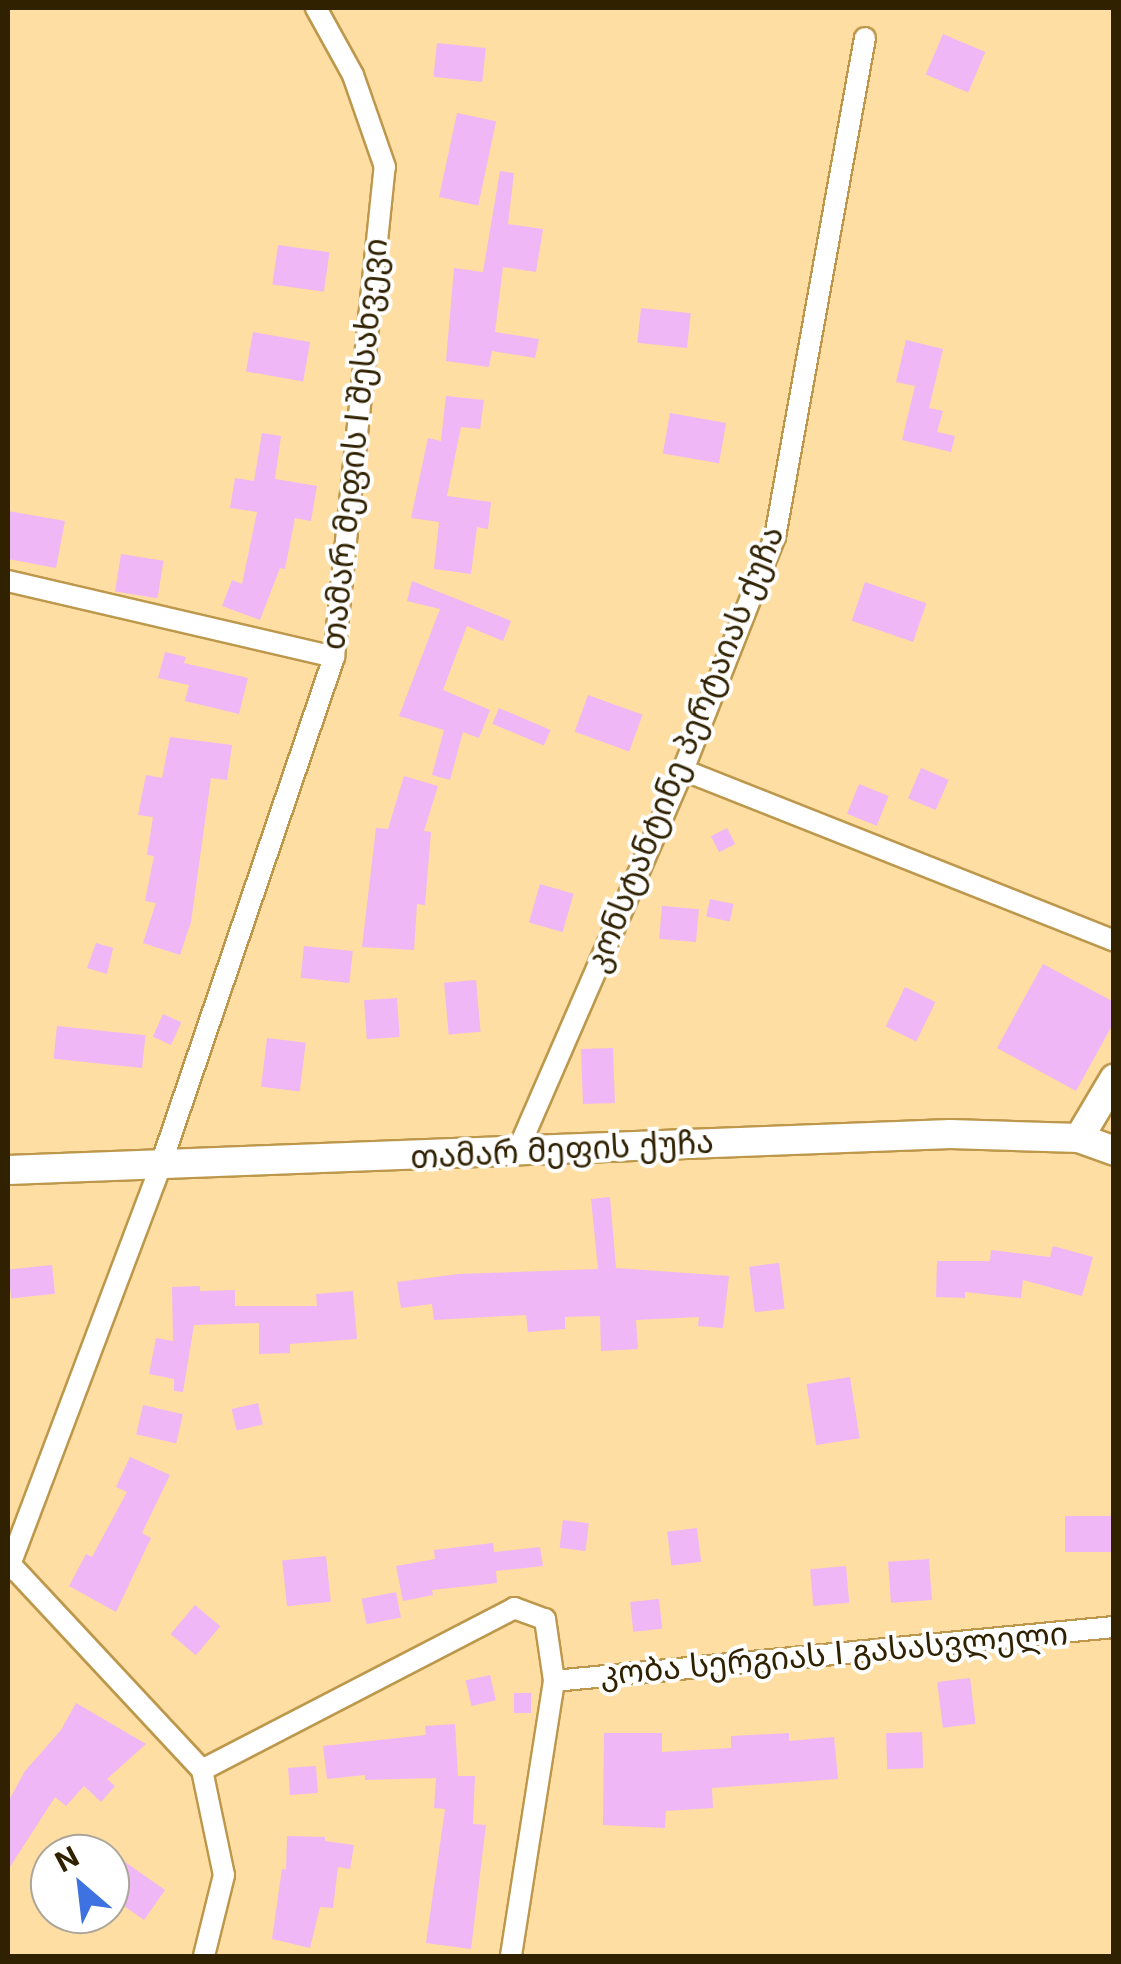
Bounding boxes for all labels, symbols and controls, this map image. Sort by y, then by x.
street label: თამარ მეფის I შესახვევი [314,236,396,652]
street label: კონსტანტინე პერტაიას ქუჩა [578,521,792,977]
street label: თამარ მეფის ქუჩა [409,1123,715,1177]
street label: კობა სერგიას I გასასვლელი [598,1614,1070,1694]
north arrow [30,1834,130,1934]
text: N [49,1839,84,1879]

